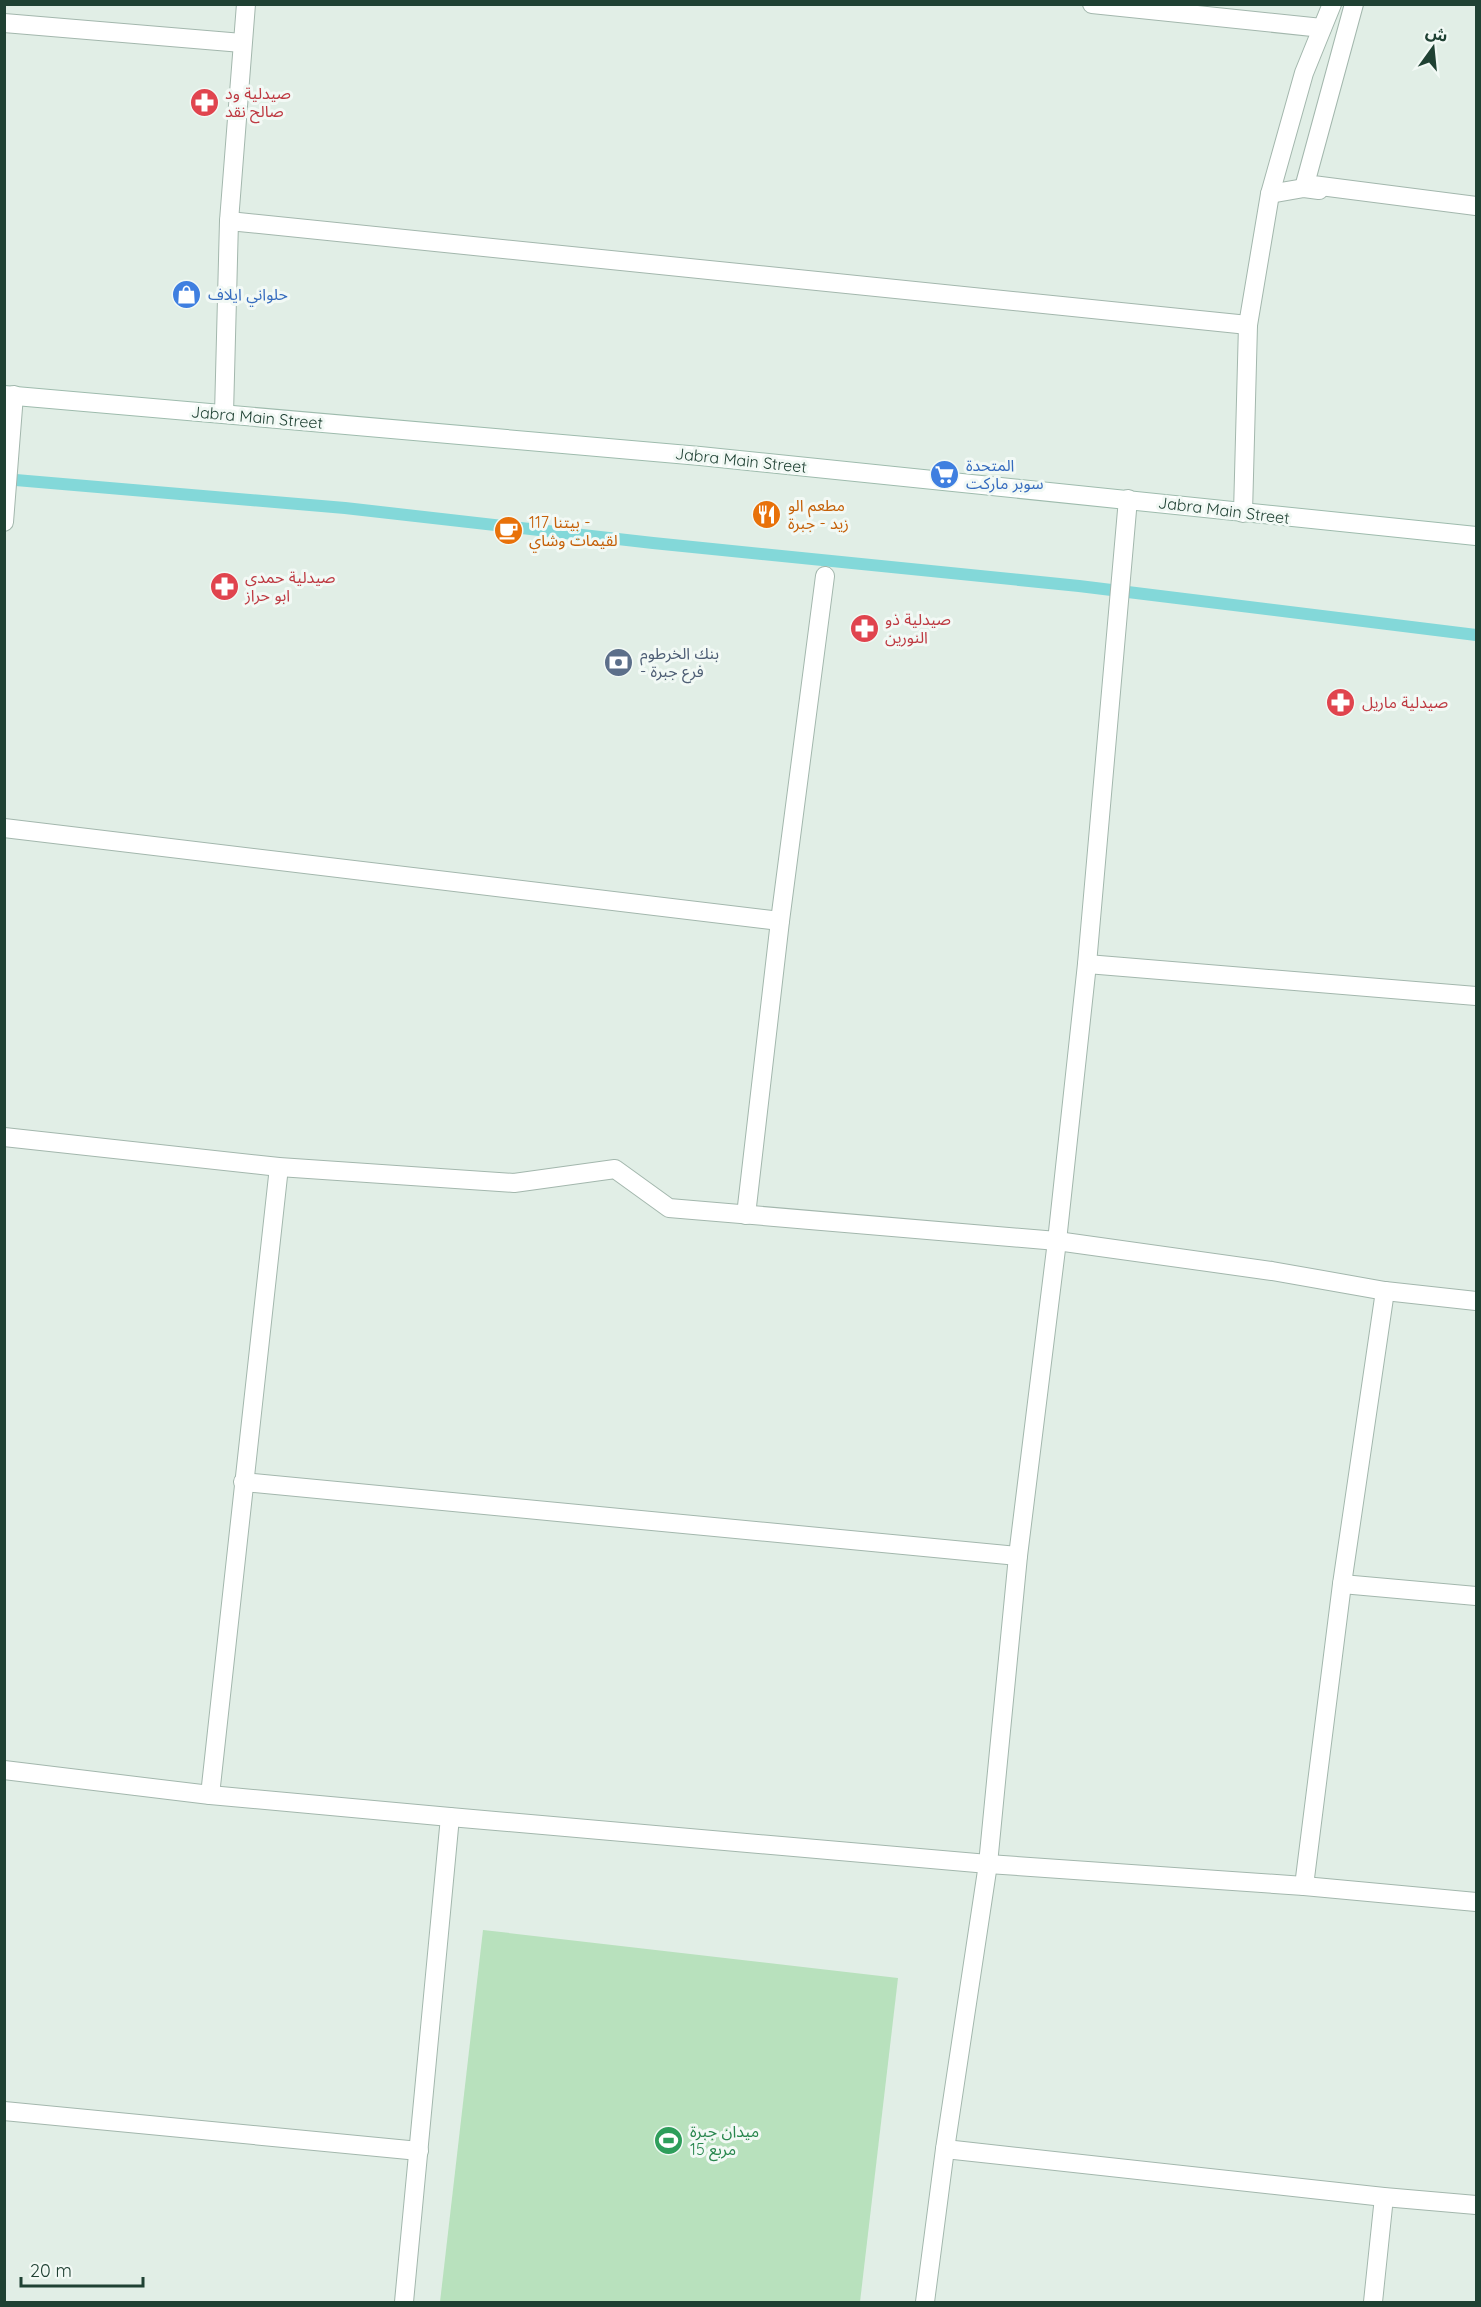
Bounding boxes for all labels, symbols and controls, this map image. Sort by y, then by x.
north arrow [1403,18,1463,78]
text: ش [1424,21,1450,46]
place label: صيدلية ود صالح نقد [225,83,291,124]
pharmacy icon: صيدلية ود صالح نقد [188,86,220,118]
shop icon: حلواني ايلاف [171,278,203,310]
place label: حلواني ايلاف [208,284,288,307]
street label: Jabra Main Street [190,401,324,433]
street label: Jabra Main Street [674,443,808,477]
place label: المتحدة سوبر ماركت [966,455,1043,493]
supermarket icon: المتحدة سوبر ماركت [929,458,961,490]
street label: Jabra Main Street [1157,492,1291,528]
place label: مطعم الو زيد - جبرة [788,495,849,533]
restaurant icon: مطعم الو زيد - جبرة [751,498,783,530]
place label: بيتنا 117 - لقيمات وشاي [529,512,618,553]
cafe icon: بيتنا 117 - لقيمات وشاي [492,515,524,547]
place label: صيدلية حمدي ابو حراز [244,567,336,605]
pharmacy icon: صيدلية حمدي ابو حراز [208,570,240,602]
place label: صيدلية ذو النورين [885,609,951,647]
pharmacy icon: صيدلية ذو النورين [848,612,880,644]
place label: بنك الخرطوم - فرع جبرة [640,643,719,684]
bank icon: بنك الخرطوم - فرع جبرة [603,646,635,678]
pharmacy icon: صيدلية ماريل [1325,686,1357,718]
place label: صيدلية ماريل [1362,692,1448,712]
place label: ميدان جبرة مربع 15 [690,2121,759,2162]
sports icon: ميدان جبرة مربع 15 [653,2124,685,2156]
scale bar [21,2250,142,2288]
text: 20 m [30,2259,72,2282]

